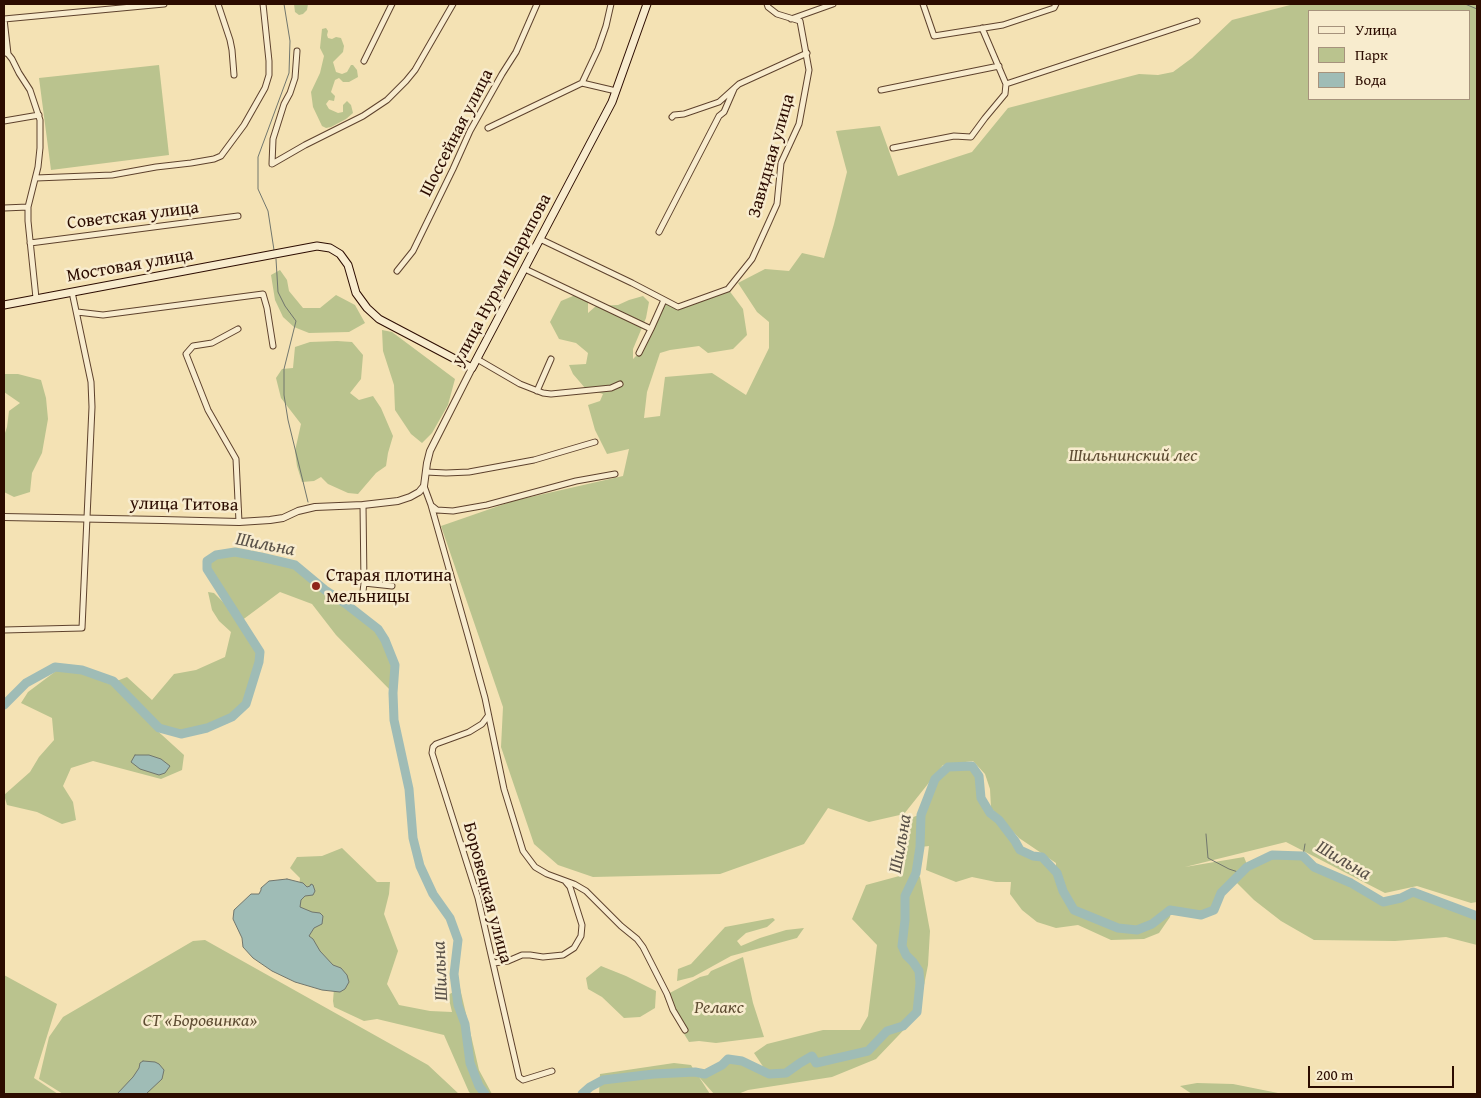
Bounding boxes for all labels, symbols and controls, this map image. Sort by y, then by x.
legend [1308,10,1471,100]
text: Улица [1355,19,1397,40]
text: Парк [1355,44,1388,65]
street label: Шоссейная улица [416,66,498,200]
text: Вода [1355,69,1386,90]
street label: Завидная улица [744,92,800,220]
street label: улица Нурми Шарипова [447,190,557,370]
street label: Советская улица [66,197,200,235]
street label: Мостовая улица [65,244,195,288]
park label: Шильнинский лес [1069,445,1197,467]
street label: улица Титова [130,493,238,517]
water label: Шильна [233,528,297,562]
place label: Старая плотина мельницы [326,565,452,608]
marker: Старая плотина мельницы [310,580,322,592]
water label: Шильна [885,812,917,876]
street label: Боровецкая улица [458,820,516,966]
water label: Шильна [1311,836,1375,886]
water label: Шильна [428,940,454,1002]
park label: Релакс [694,997,744,1019]
park label: СТ «Боровинка» [143,1010,257,1032]
scale bar [1311,1056,1457,1088]
text: 200 m [1316,1064,1353,1085]

